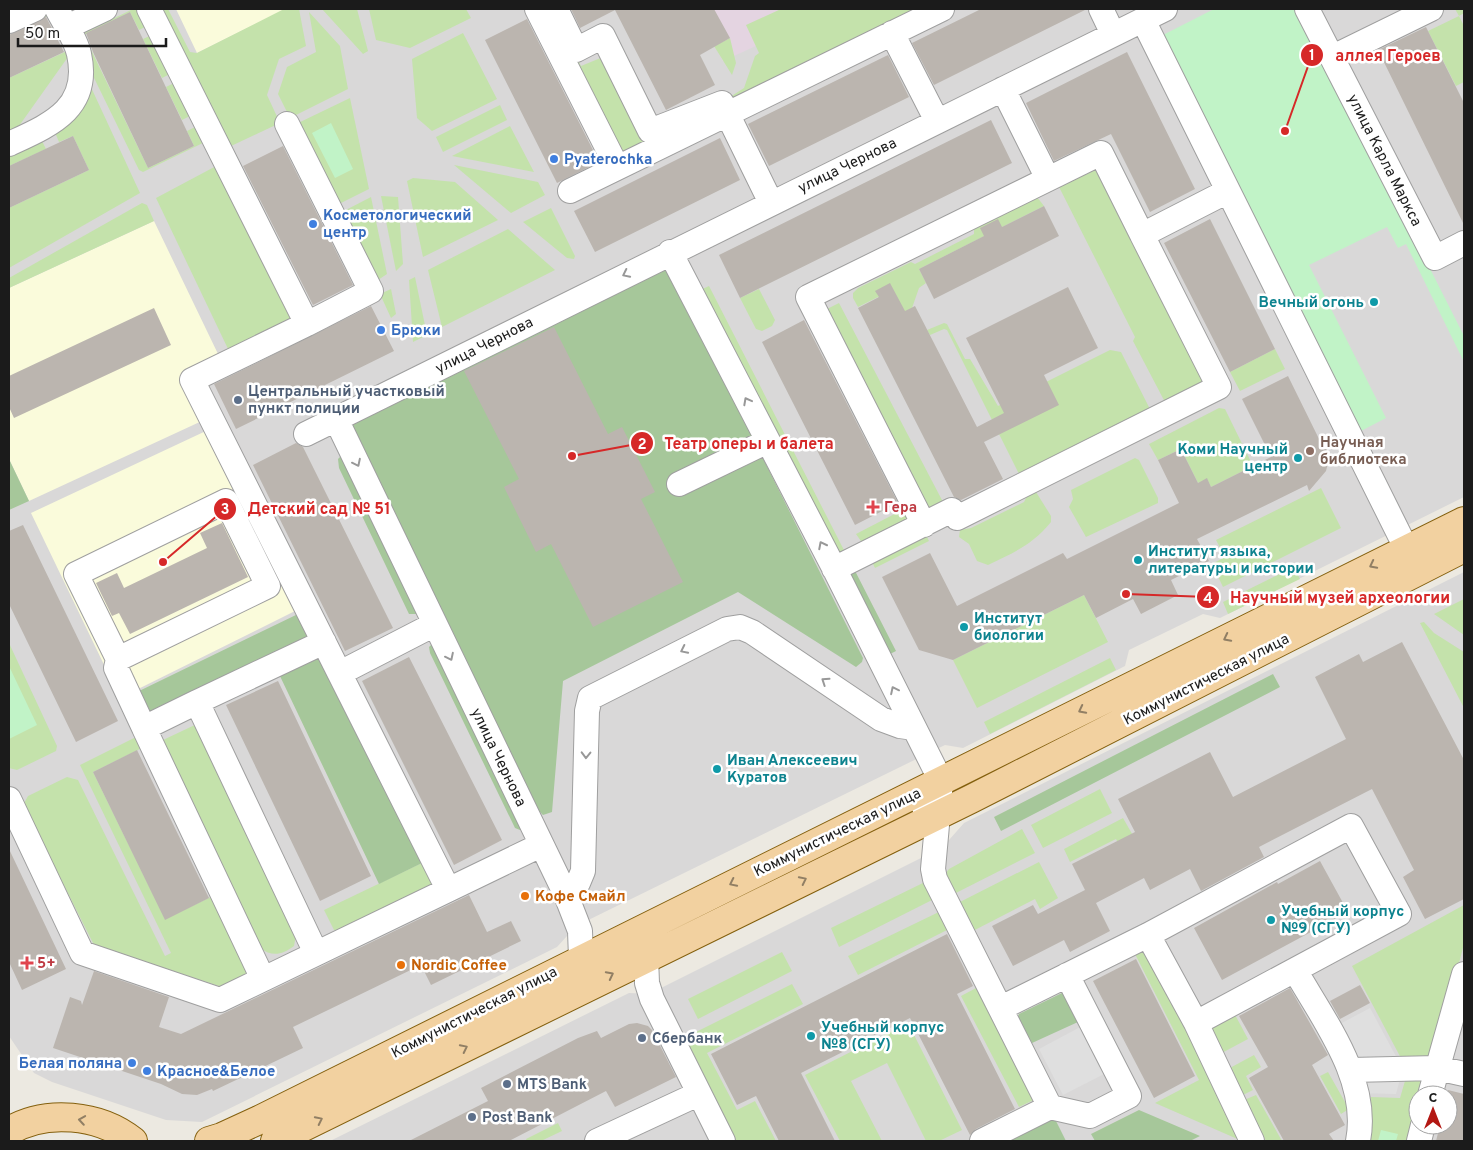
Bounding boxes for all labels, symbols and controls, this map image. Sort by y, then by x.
scale bar [18,15,165,47]
text: 50 m [25,25,60,44]
callout: аллея Героев [1300,40,1450,71]
text: 1 [1309,47,1315,66]
text: аллея Героев [1335,47,1441,67]
street label: улица Карла Маркса [1342,91,1425,230]
street label: улица Чернова [795,134,900,198]
place label: Pyaterochka [564,151,652,170]
marker: Pyaterochka [548,153,560,165]
place label: Косметологический центр [323,207,471,243]
marker: Косметологический центр [307,218,319,230]
one-way arrow [622,268,631,278]
place label: Вечный огонь [1258,294,1364,313]
marker: Вечный огонь [1368,296,1380,308]
street label: улица Чернова [433,313,537,379]
place label: Брюки [391,322,441,341]
marker: Брюки [375,324,387,336]
place label: Центральный участковый пункт полиции [248,383,445,419]
marker: Центральный участковый пункт полиции [232,394,244,406]
one-way arrow [743,397,753,406]
callout: Театр оперы и балета [630,428,844,459]
place label: Научная библиотека [1320,434,1407,470]
text: Театр оперы и балета [664,435,834,455]
text: 2 [637,436,647,455]
place label: Коми Научный центр [1178,441,1288,477]
marker: Научная библиотека [1304,445,1316,457]
marker: Коми Научный центр [1292,452,1304,464]
one-way arrow [351,458,361,467]
callout: Детский сад № 51 [213,493,401,524]
place label: Гера [884,499,917,518]
text: Детский сад № 51 [247,500,391,520]
marker: Гера [866,500,880,514]
text: 3 [221,501,230,520]
one-way arrow [818,541,828,550]
place label: Институт языка, литературы и истории [1148,543,1314,579]
marker: Институт языка, литературы и истории [1132,554,1144,566]
one-way arrow [1369,559,1378,569]
callout: Научный музей археологии [1195,582,1460,613]
text: Научный музей археологии [1230,589,1450,609]
text: 4 [1203,590,1213,609]
place label: Институт биологии [974,610,1044,646]
marker: Институт биологии [958,621,970,633]
street label: Коммунистическая улица [1121,630,1293,731]
one-way arrow [1224,631,1233,641]
one-way arrow [680,644,689,654]
one-way arrow [444,652,454,661]
one-way arrow [822,678,831,688]
one-way arrow [890,687,900,696]
one-way arrow [1078,704,1087,714]
street label: улица Чернова [466,705,530,810]
one-way arrow [580,751,591,759]
place label: Иван Алексеевич Куратов [727,752,858,788]
marker: Иван Алексеевич Куратов [711,763,723,775]
street label: Коммунистическая улица [751,785,924,882]
one-way arrow [798,876,807,886]
one-way arrow [729,877,738,887]
place label: Кофе Смайл [535,888,626,907]
marker: Кофе Смайл [519,890,531,902]
place label: Учебный корпус №9 (СГУ) [1281,903,1404,939]
marker: Учебный корпус №9 (СГУ) [1265,914,1277,926]
place label: 5+ [37,955,56,974]
marker: 5+ [21,957,33,969]
place label: Nordic Coffee [411,957,507,976]
marker: Nordic Coffee [395,959,407,971]
street label: Коммунистическая улица [389,963,561,1064]
one-way arrow [605,971,614,981]
place label: Учебный корпус №8 (СГУ) [821,1019,944,1055]
place label: Сбербанк [652,1030,723,1049]
marker: Учебный корпус №8 (СГУ) [805,1030,817,1042]
marker: Сбербанк [636,1032,648,1044]
one-way arrow [459,1044,468,1054]
place label: Белая поляна [19,1055,122,1074]
marker: Белая поляна [126,1057,138,1069]
place label: Красное&Белое [157,1063,275,1082]
marker: Красное&Белое [141,1065,153,1077]
place label: MTS Bank [517,1076,587,1095]
marker: MTS Bank [501,1078,513,1090]
north arrow [1408,1085,1458,1135]
text: С [1429,1090,1438,1107]
place label: Post Bank [482,1109,553,1128]
marker: Post Bank [466,1111,478,1123]
one-way arrow [78,1115,87,1125]
one-way arrow [314,1116,323,1126]

